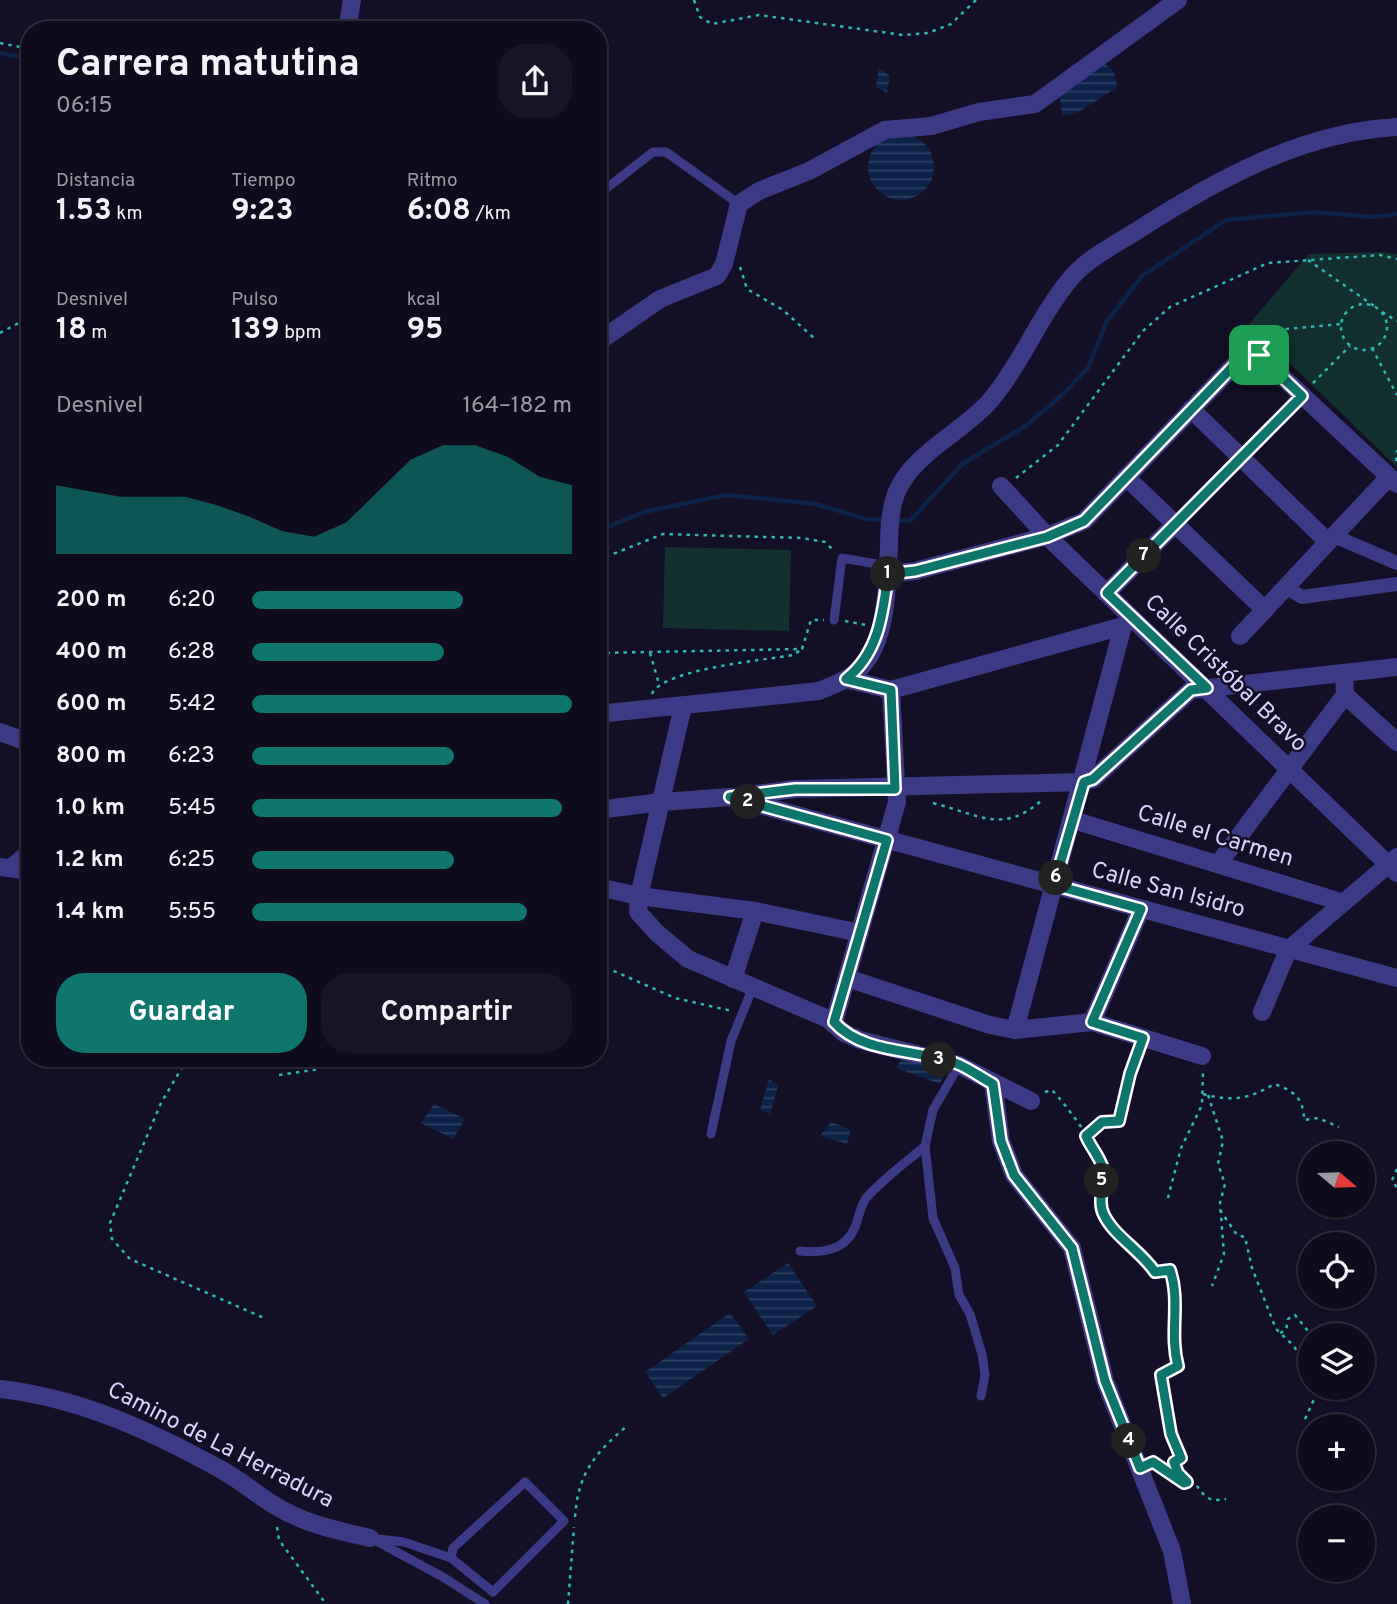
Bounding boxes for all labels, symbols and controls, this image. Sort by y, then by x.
text: Carrera matutina [56,41,360,90]
button: share [498,44,572,118]
text: 06:15 [56,92,113,121]
text: Distancia [56,169,135,193]
text: Tiempo [231,169,296,193]
text: Ritmo [407,169,458,193]
text: 1.53 [56,193,112,230]
text: 9:23 [231,193,293,230]
text: 6:08 [407,193,471,230]
text: km [112,202,143,226]
text: /km [471,202,511,226]
text: Desnivel [56,288,128,312]
text: Pulso [231,288,278,312]
text: kcal [407,288,440,312]
text: 18 [56,312,87,349]
text: 139 [231,312,280,349]
text: 95 [407,312,443,349]
text: m [87,321,107,345]
text: bpm [280,321,322,345]
pin [1229,325,1289,385]
icon: arrive [1240,336,1278,374]
text: Desnivel [56,392,143,421]
text: 164–182 m [463,392,572,421]
pin: 7 [1126,538,1162,574]
text: 7 [1138,543,1149,567]
pin: 1 [870,556,906,592]
text: 1 [884,561,891,585]
text: 200 m [56,586,126,615]
text: 6:20 [168,586,216,615]
street label: Calle Cristóbal Bravo [1138,589,1312,759]
text: 400 m [56,638,127,667]
text: 6:28 [168,638,215,667]
text: 600 m [56,690,126,719]
text: 5:42 [168,690,216,719]
text: 800 m [56,742,126,771]
text: 6:23 [168,742,215,771]
pin: 2 [730,784,766,820]
text: 2 [742,789,753,813]
text: 1.0 km [56,794,125,823]
text: 5:45 [168,794,216,823]
street label: Calle el Carmen [1133,799,1297,875]
text: 1.2 km [56,846,124,875]
text: 6:25 [168,846,215,875]
street label: Calle San Isidro [1088,857,1248,925]
pin: 6 [1038,860,1074,896]
text: 6 [1050,865,1061,889]
text: 1.4 km [56,898,124,927]
text: 5:55 [168,898,216,927]
button: Guardar [56,973,307,1053]
button: Compartir [321,973,572,1053]
pin: 3 [922,1042,956,1078]
text: 3 [933,1047,944,1071]
north arrow [1298,1141,1376,1218]
map controls [1298,1141,1375,1582]
pin: 5 [1084,1164,1120,1198]
text: 5 [1096,1168,1107,1192]
button: locate [1298,1232,1375,1309]
button: layers [1298,1323,1375,1400]
street label: Camino de La Herradura [102,1376,338,1516]
button: + [1298,1414,1375,1491]
pin: 4 [1112,1424,1146,1458]
text: 4 [1122,1428,1135,1452]
button: − [1298,1505,1375,1582]

